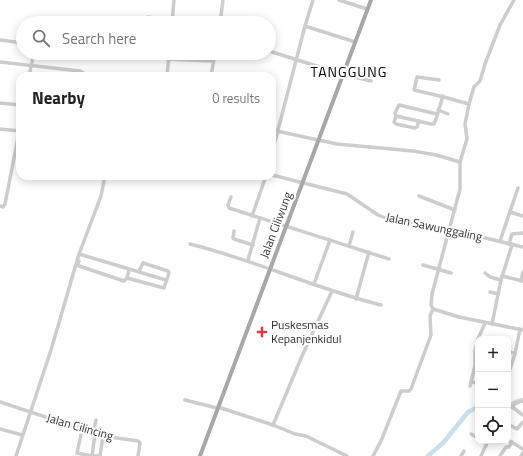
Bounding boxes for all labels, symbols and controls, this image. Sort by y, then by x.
search box [16,16,276,60]
icon: search [30,27,52,49]
text: Search here [62,27,136,50]
district label: TANGGUNG [311,61,387,82]
text: Nearby [32,85,85,111]
text: 0 results [212,88,260,108]
street label: Jalan Ciliwung [254,189,297,261]
street label: Jalan Sawunggaling [384,207,484,246]
place label: Puskesmas Kepanjenkidul [271,315,342,348]
marker: Puskesmas Kepanjenkidul [256,326,268,338]
map controls [475,336,511,444]
button: + [475,336,511,372]
button: − [475,372,511,408]
street label: Jalan Cilincing [44,408,116,445]
button: locate [475,408,511,444]

